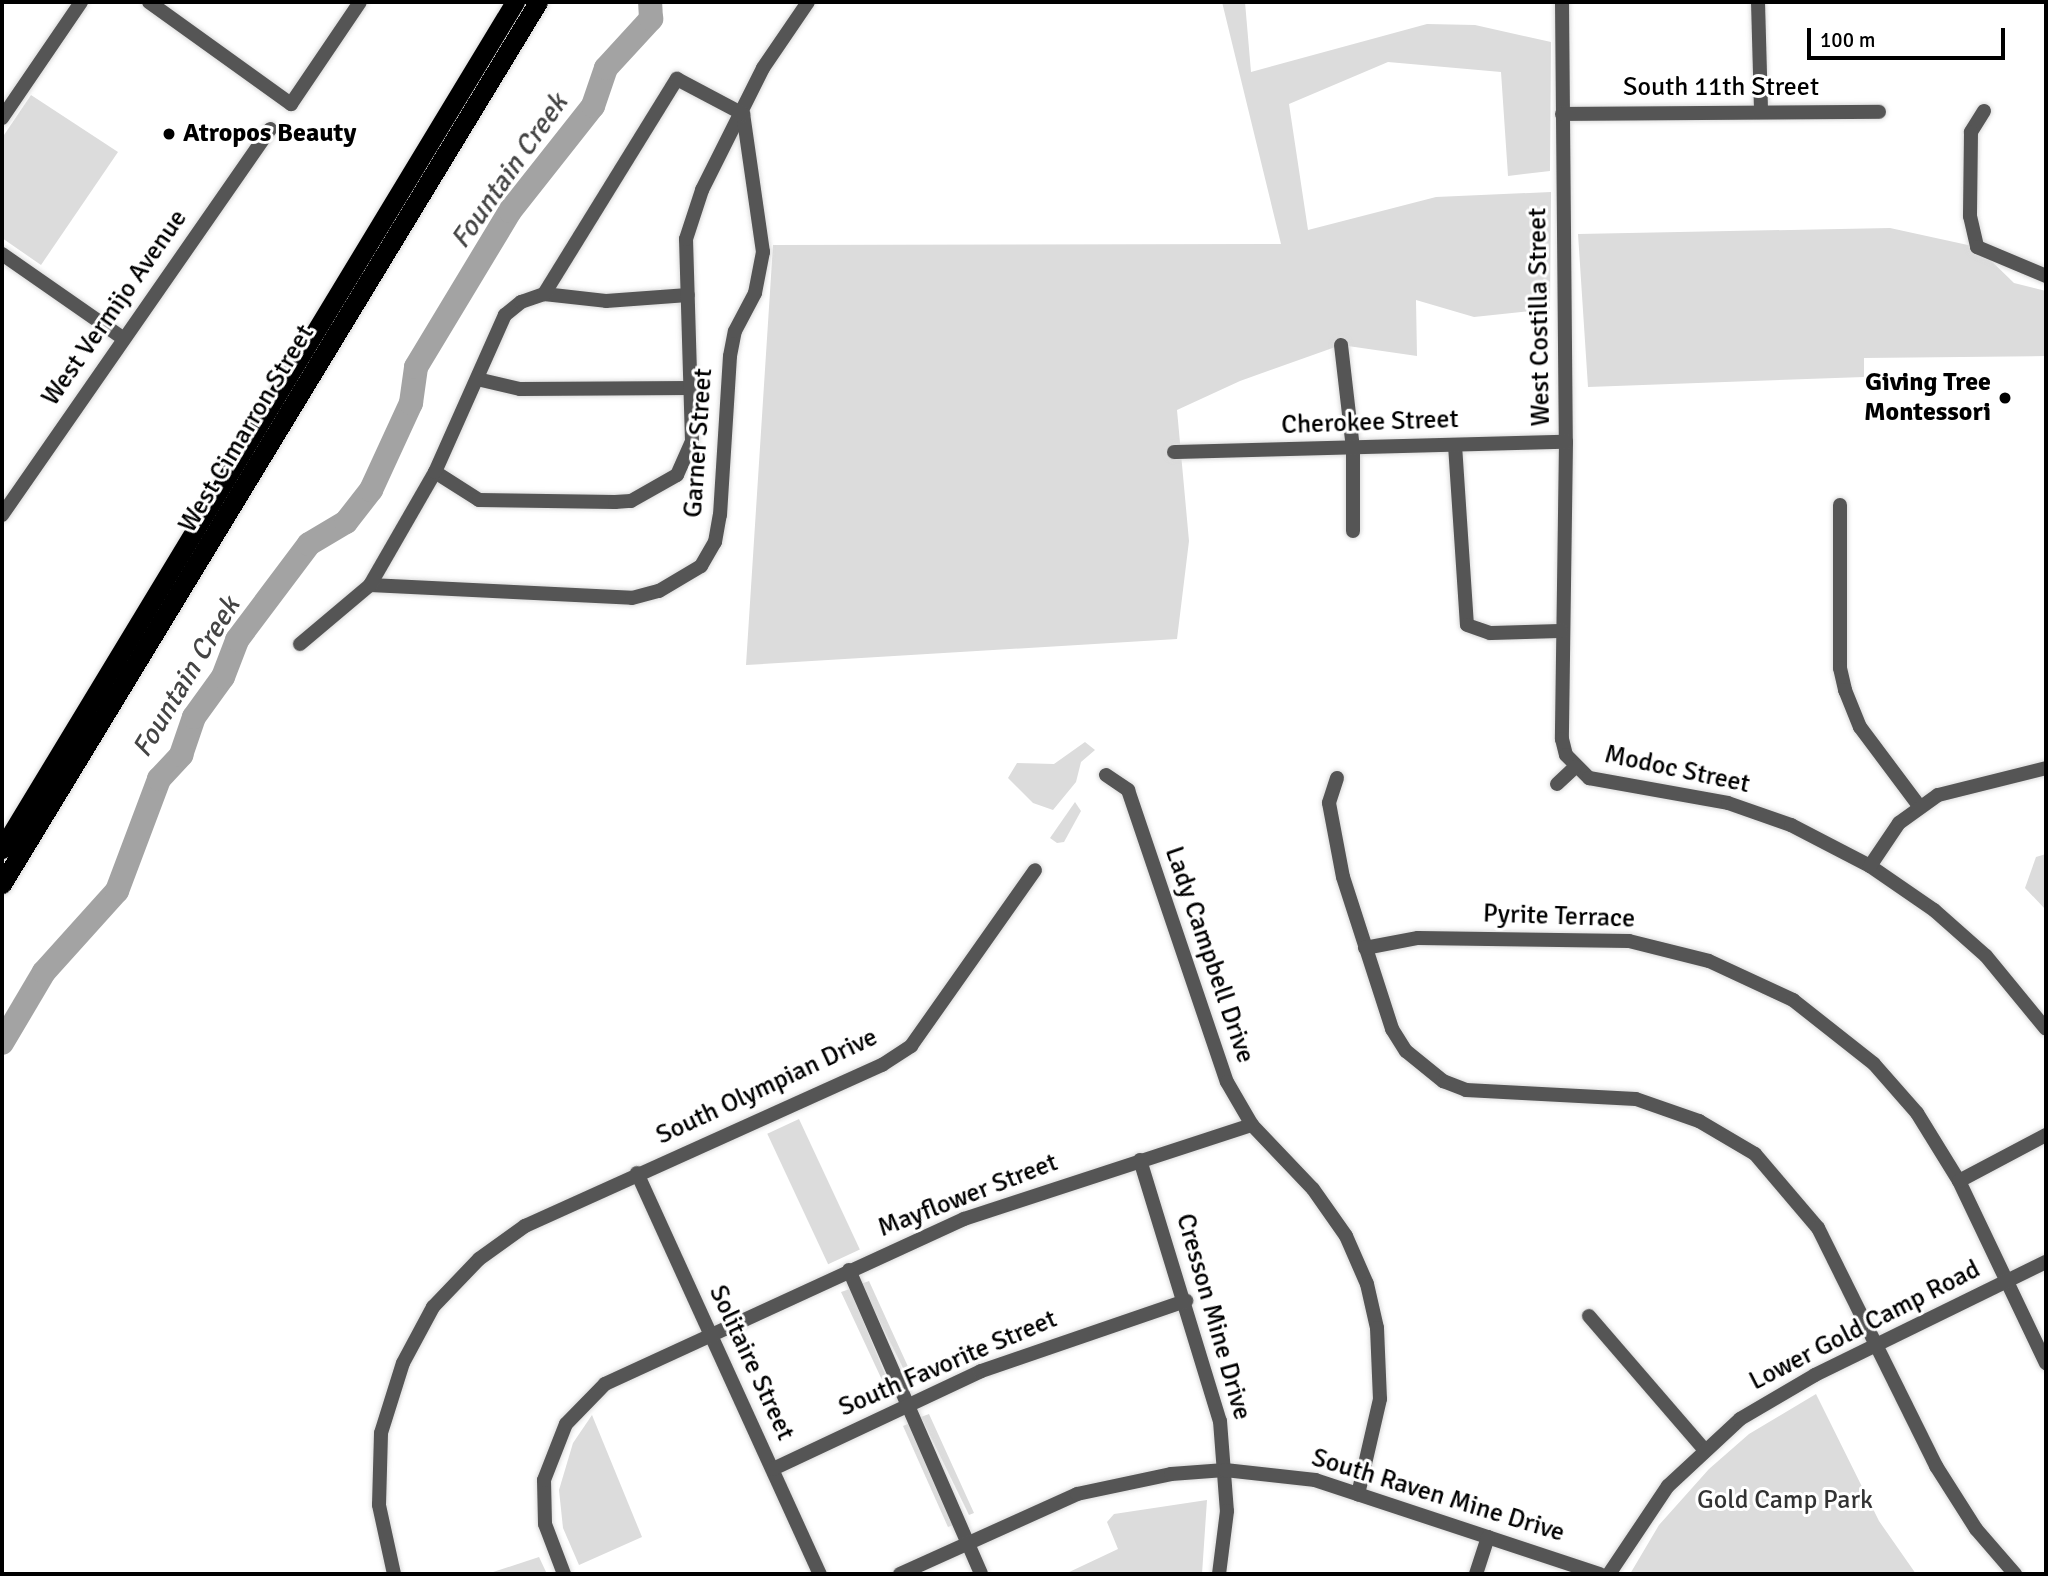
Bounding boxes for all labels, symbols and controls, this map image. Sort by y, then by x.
scale bar [1810,14,2008,58]
text: 100 m [1820,27,1875,53]
street label: South 11th Street [1623,72,1819,104]
water label: Fountain Creek [443,87,575,255]
place label: Atropos Beauty [183,118,357,150]
marker: Atropos Beauty [161,126,177,142]
street label: West Vermijo Avenue [36,204,194,412]
street label: West Costilla Street [1522,207,1558,427]
street label: West Cimarron Street [173,320,321,538]
street label: Garner Street [678,367,720,519]
place label: Giving Tree Montessori [1864,367,1991,428]
marker: Giving Tree Montessori [1997,390,2013,406]
street label: Cherokee Street [1281,404,1459,442]
water label: Fountain Creek [125,591,247,763]
street label: Modoc Street [1602,739,1752,801]
street label: Lady Campbell Drive [1157,843,1261,1067]
street label: Pyrite Terrace [1482,899,1636,935]
street label: South Olympian Drive [651,1022,883,1152]
street label: Mayflower Street [874,1147,1062,1245]
street label: Cresson Mine Drive [1169,1210,1257,1424]
street label: Lower Gold Camp Road [1744,1254,1986,1398]
street label: Solitaire Street [702,1281,800,1445]
street label: South Favorite Street [834,1304,1062,1424]
street label: South Raven Mine Drive [1308,1443,1568,1549]
park label: Gold Camp Park [1697,1485,1873,1517]

